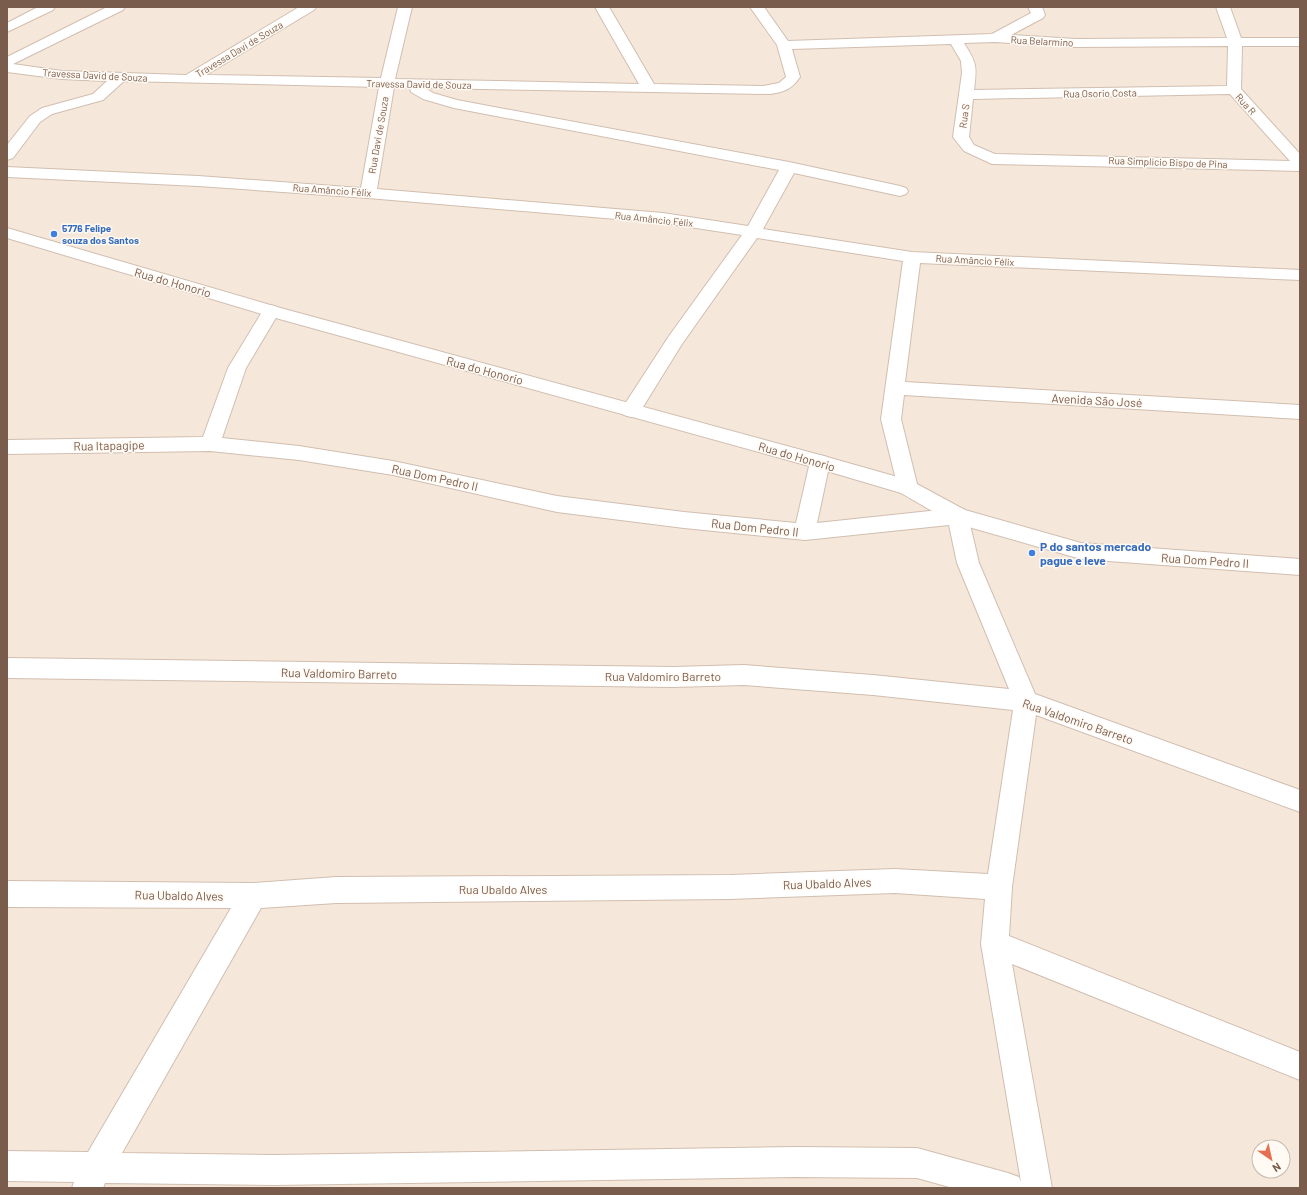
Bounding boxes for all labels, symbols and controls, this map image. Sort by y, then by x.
street label: Travessa Davi de Souza [193,18,285,80]
street label: Rua Belarmino [1010,33,1074,49]
street label: Travessa David de Souza [42,66,148,84]
street label: Travessa David de Souza [366,77,472,91]
street label: Rua Osorio Costa [1063,86,1137,100]
street label: Rua R [1233,91,1259,117]
street label: Rua Davi de Souza [365,96,391,174]
street label: Rua S [956,103,972,129]
street label: Rua Simplicio Bispo de Pina [1108,154,1228,170]
street label: Rua Amâncio Félix [292,181,372,199]
street label: Rua Amâncio Félix [614,209,694,229]
place label: 5776 Felipe souza dos Santos [62,222,139,246]
marker: 5776 Felipe souza dos Santos [49,229,59,239]
street label: Rua Amâncio Félix [935,252,1015,268]
street label: Rua do Honorio [133,264,213,300]
street label: Rua do Honorio [445,353,525,387]
street label: Avenida São José [1051,391,1143,409]
street label: Rua Itapagipe [73,437,145,453]
street label: Rua do Honorio [757,438,837,474]
street label: Rua Dom Pedro II [391,461,479,493]
street label: Rua Dom Pedro II [711,515,799,539]
place label: P do santos mercado pague e leve [1040,539,1151,567]
marker: P do santos mercado pague e leve [1027,548,1037,558]
street label: Rua Dom Pedro II [1161,550,1249,570]
street label: Rua Valdomiro Barreto [281,665,397,681]
street label: Rua Valdomiro Barreto [605,669,721,683]
street label: Rua Valdomiro Barreto [1021,695,1135,747]
street label: Rua Ubaldo Alves [782,874,872,892]
street label: Rua Ubaldo Alves [459,882,548,896]
street label: Rua Ubaldo Alves [135,887,224,903]
north arrow [1251,1139,1291,1179]
text: N [1270,1160,1284,1175]

